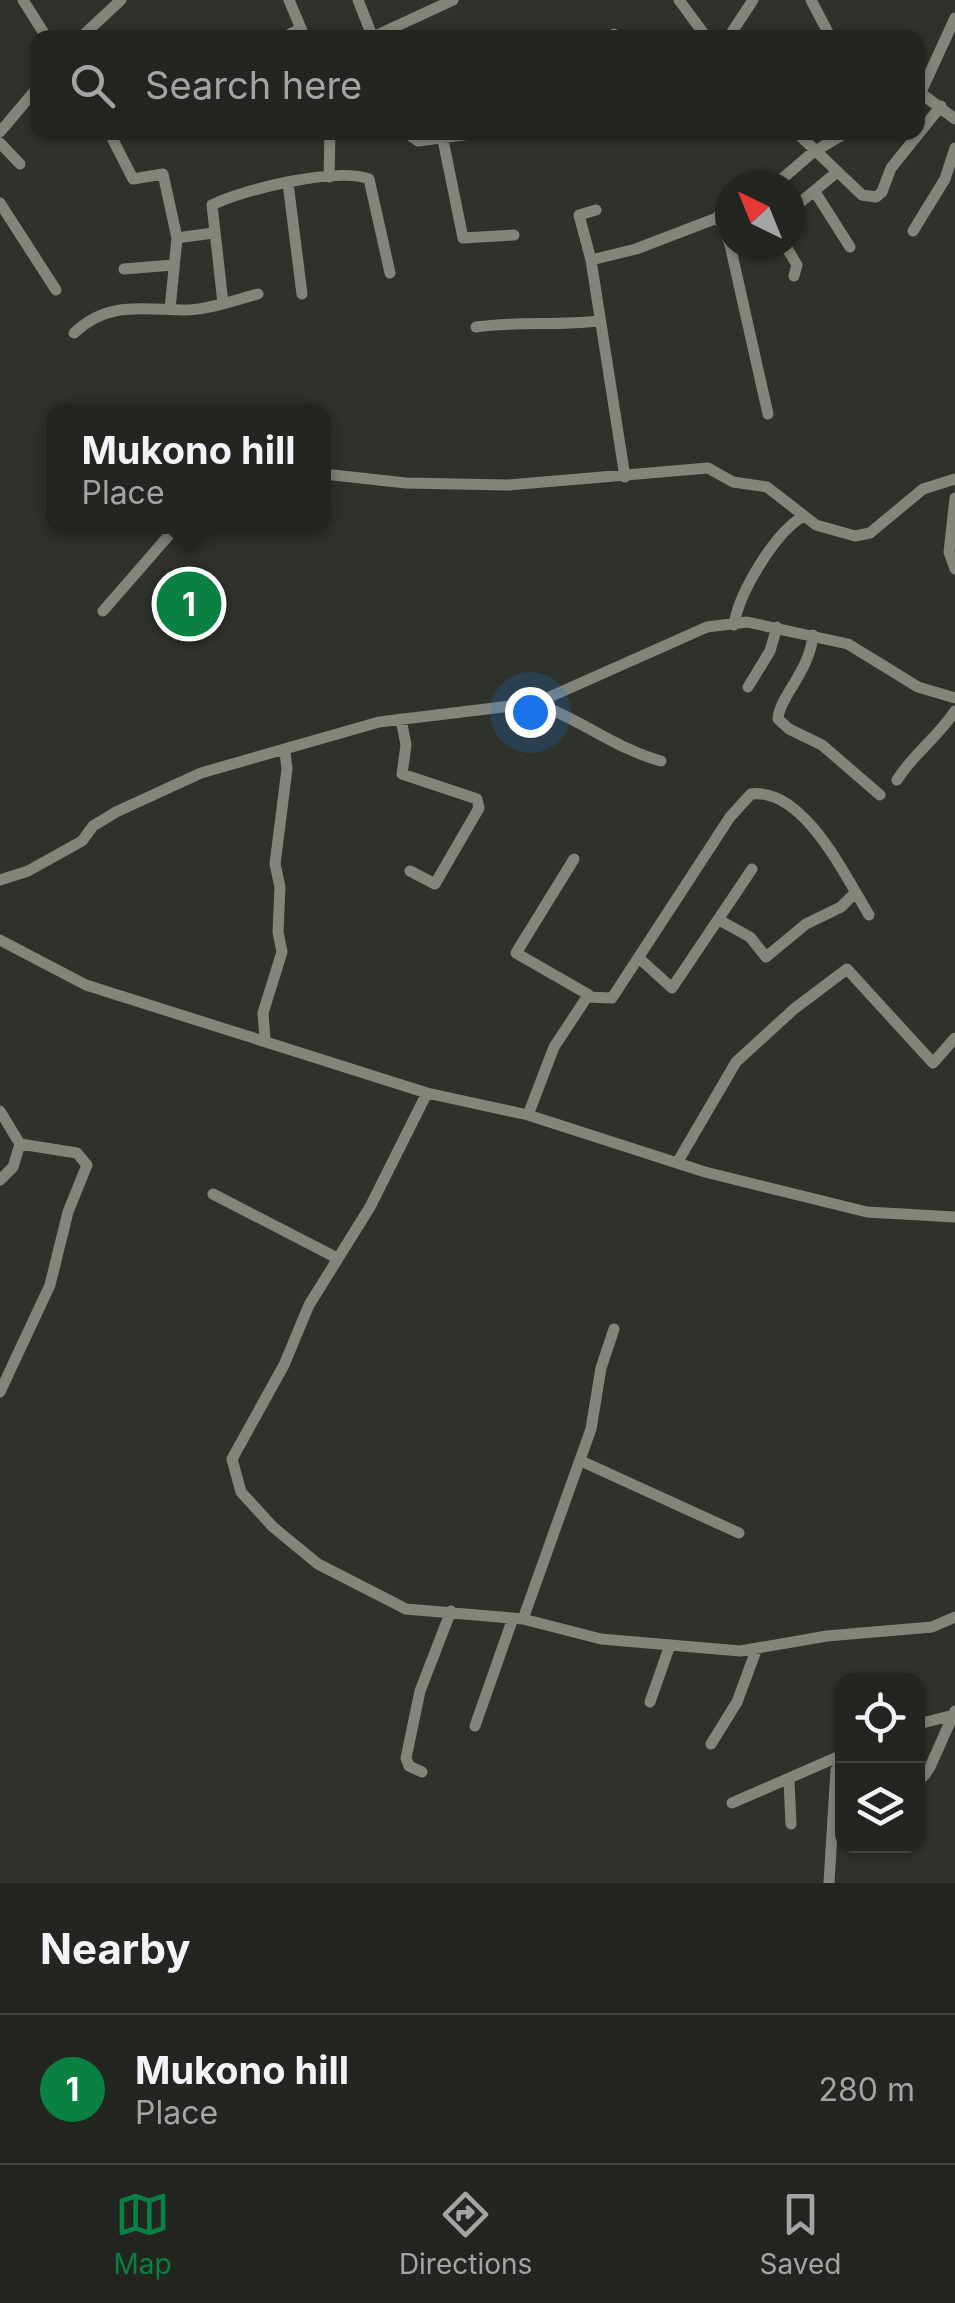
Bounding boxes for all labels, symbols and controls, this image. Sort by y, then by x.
search box [30,30,925,140]
icon: search [65,58,120,113]
text: Search here [145,62,362,108]
north arrow [715,170,805,260]
popup [46,404,331,534]
text: Mukono hill [81,427,296,473]
text: Place [81,473,165,512]
pin: 1 [156,566,222,642]
your location [505,687,556,738]
map controls [835,1673,925,1853]
button: locate [835,1673,925,1763]
button: layers [835,1763,925,1853]
text: Nearby [40,1923,191,1974]
text: Mukono hill [135,2047,349,2093]
text: 1 [66,2070,79,2109]
text: 280 m [818,2070,915,2109]
text: Place [135,2093,218,2132]
tab: Map [114,2187,172,2281]
tab: Directions [399,2187,532,2281]
tab: Saved [759,2187,841,2281]

